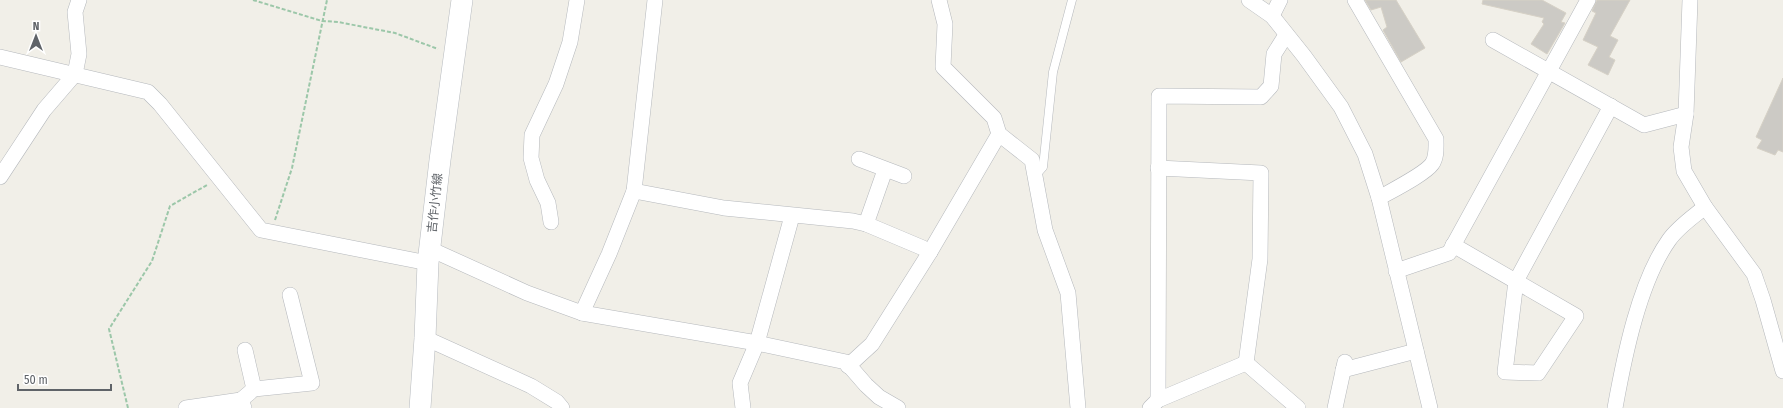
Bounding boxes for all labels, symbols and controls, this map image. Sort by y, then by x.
north arrow [16,16,56,56]
text: N [33,20,39,33]
street label: 吉作小竹線 [425,172,445,234]
scale bar [18,366,111,392]
text: 50 m [24,373,48,387]

